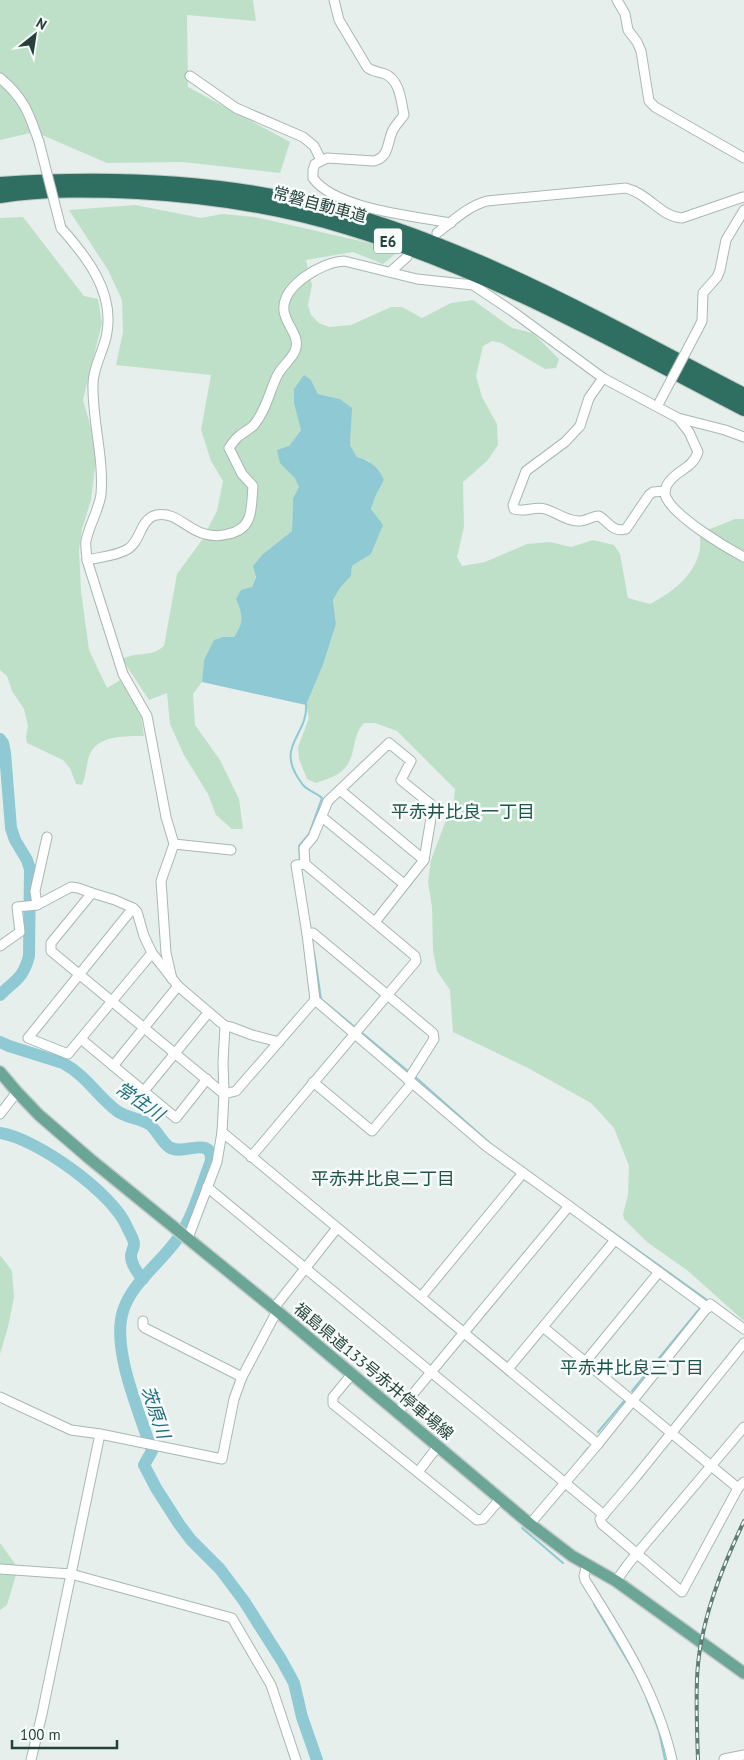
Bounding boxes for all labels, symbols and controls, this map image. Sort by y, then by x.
north arrow [10,10,60,60]
text: N [33,14,50,34]
street label: 常磐自動車道 [271,182,369,226]
road number: E6 [374,228,402,254]
district label: 平赤井比良一丁目 [391,800,535,823]
water label: 常住川 [111,1076,170,1127]
district label: 平赤井比良二丁目 [311,1167,455,1190]
street label: 福島県道133号赤井停車場線 [290,1298,458,1444]
district label: 平赤井比良三丁目 [560,1356,704,1379]
water label: 茨原川 [136,1383,176,1443]
scale bar [12,1718,118,1750]
text: 100 m [20,1725,61,1744]

